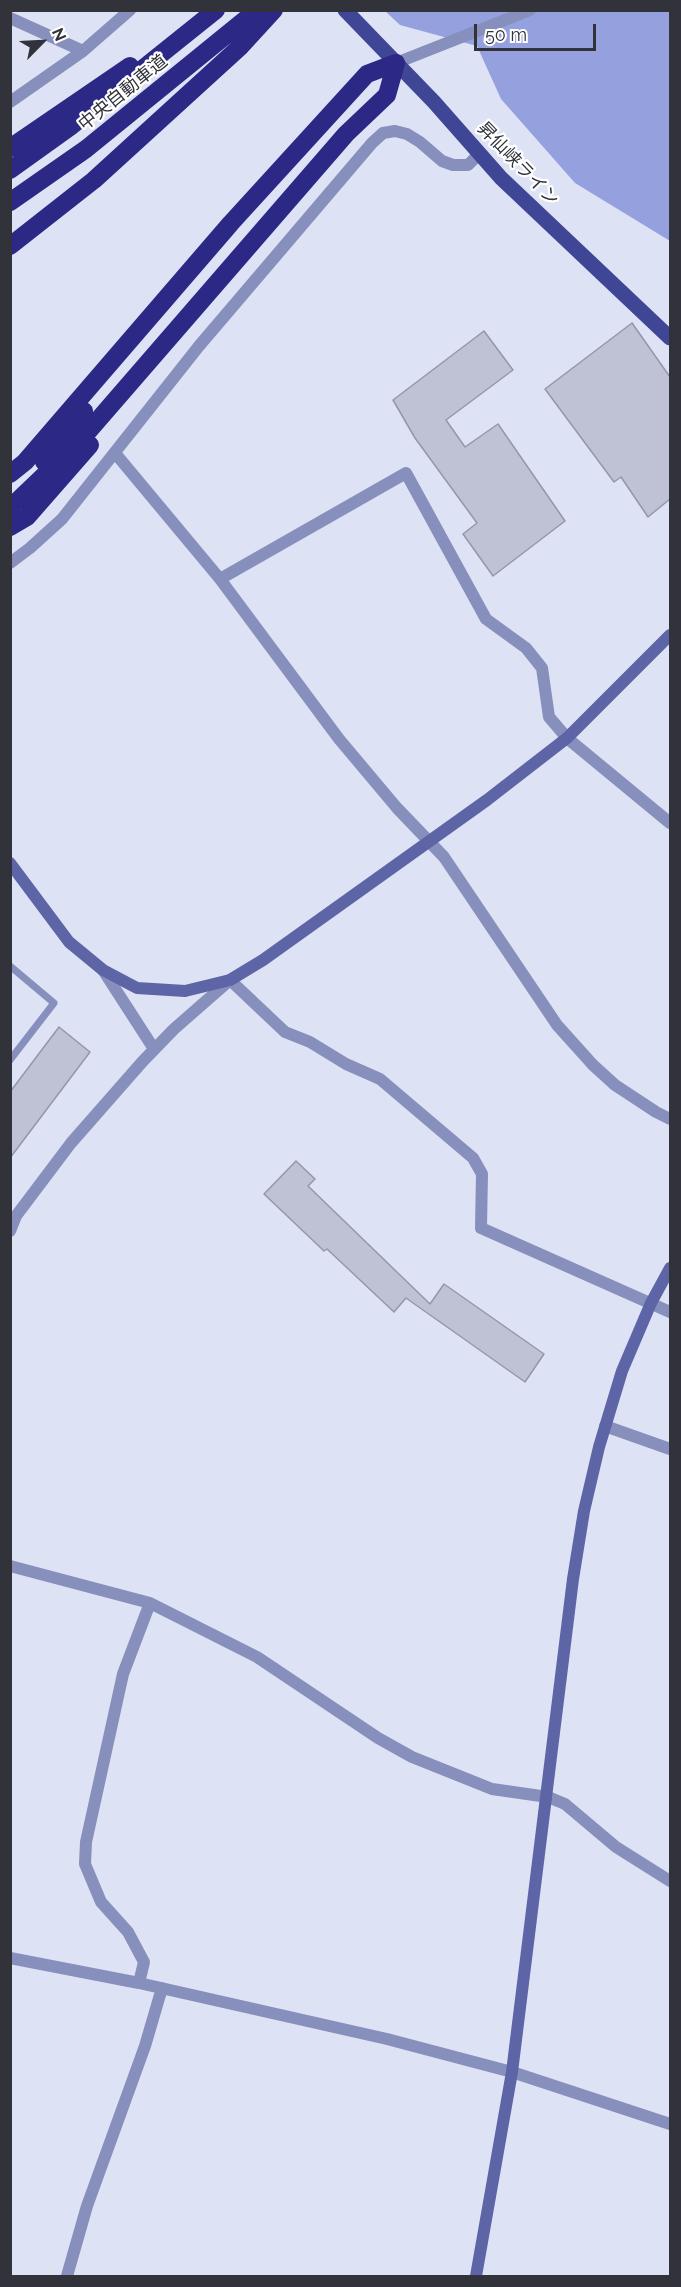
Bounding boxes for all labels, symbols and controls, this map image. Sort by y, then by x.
north arrow [12,12,72,72]
scale bar [477,12,598,50]
text: 50 m [485,24,527,45]
text: N [48,25,70,44]
street label: 中央自動車道 [74,51,172,135]
street label: 昇仙峡ライン [473,118,563,210]

